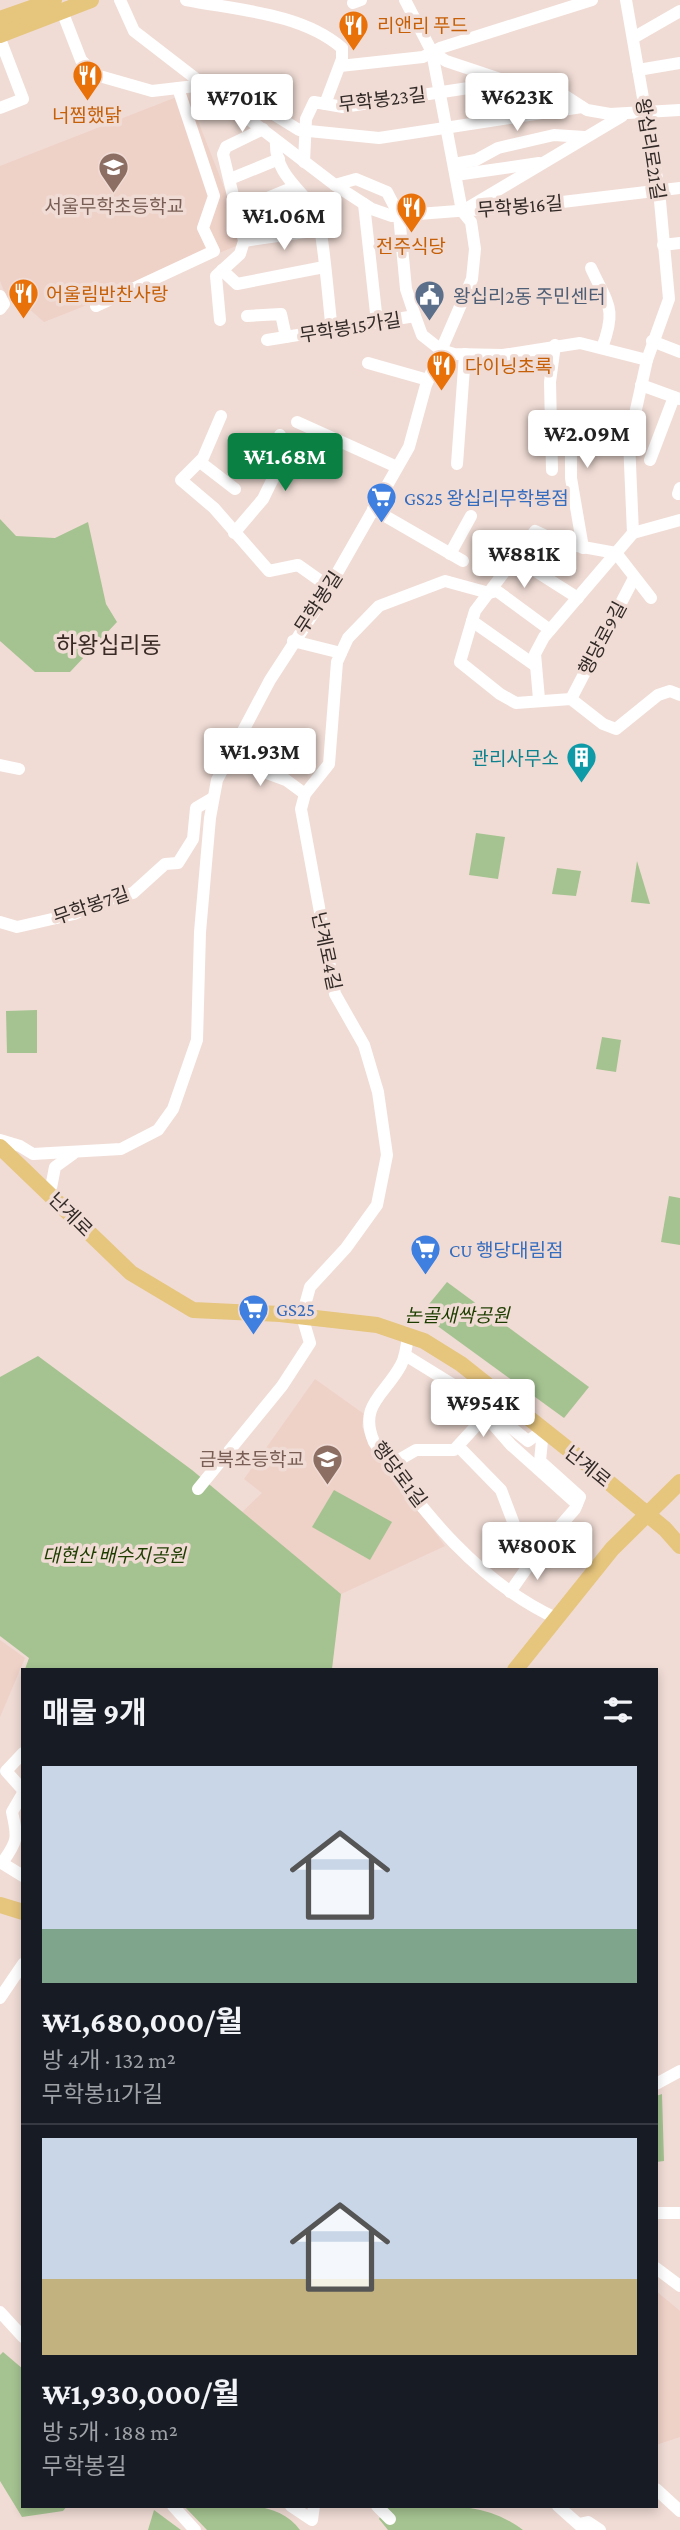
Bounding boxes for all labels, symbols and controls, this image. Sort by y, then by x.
restaurant icon: 리앤리 푸드 [337,8,371,52]
place label: 리앤리 푸드 [377,15,468,36]
restaurant icon: 너찜했닭 [70,59,104,103]
pin: ₩701K [193,74,291,134]
pin: ₩623K [468,74,566,133]
text: ₩623K [481,83,553,109]
text: ₩701K [207,84,277,110]
street label: 무학봉23길 [337,84,427,115]
street label: 왕십리로21길 [632,97,669,201]
place label: 너찜했닭 [52,105,122,126]
school or university icon: 서울무학초등학교 [97,150,131,194]
restaurant icon: 전주식당 [394,190,428,234]
pin: ₩1.06M [227,192,341,252]
street label: 무학봉16길 [476,192,564,221]
place label: 서울무학초등학교 [44,196,184,217]
text: ₩1.06M [243,202,325,228]
place label: 전주식당 [376,236,446,257]
restaurant icon: 어울림반찬사랑 [6,277,40,321]
public building icon: 왕십리2동 주민센터 [413,279,447,323]
place label: 어울림반찬사랑 [46,284,168,305]
place label: 왕십리2동 주민센터 [453,286,605,307]
street label: 무학봉15가길 [298,309,402,346]
restaurant icon: 다이닝초록 [425,349,459,393]
place label: 다이닝초록 [465,356,552,377]
pin: ₩2.09M [530,410,644,470]
text: ₩2.09M [544,420,630,446]
pin: ₩1.68M [228,434,342,493]
text: ₩1.68M [244,443,326,469]
supermarket icon: GS25 왕십리무학봉점 [364,481,398,525]
place label: GS25 왕십리무학봉점 [404,488,569,509]
pin: ₩881K [475,530,573,590]
text: ₩881K [488,540,560,566]
street label: 무학봉길 [291,567,346,637]
street label: 행당로9길 [574,598,630,678]
district label: 하왕십리동 [56,632,162,658]
pin: ₩1.93M [203,728,317,788]
text: ₩1.93M [220,738,300,764]
building icon: 관리사무소 [565,741,599,785]
place label: 관리사무소 [472,748,559,769]
street label: 무학봉7길 [51,883,132,928]
street label: 난계로4길 [308,910,345,992]
street label: 난계로 [45,1188,97,1240]
supermarket icon: CU 행당대림점 [409,1233,443,1277]
place label: CU 행당대림점 [449,1240,564,1261]
supermarket icon: GS25 [236,1292,270,1336]
place label: GS25 [276,1299,315,1320]
park label: 논골새싹공원 [405,1305,511,1326]
pin: ₩954K [434,1380,532,1439]
text: ₩954K [447,1389,519,1415]
street label: 행당로1길 [368,1438,431,1511]
school or university icon: 금북초등학교 [310,1442,344,1486]
street label: 난계로 [561,1442,615,1491]
place label: 금북초등학교 [199,1449,304,1470]
pin: ₩800K [488,1522,586,1582]
text: ₩800K [498,1532,576,1558]
park label: 대현산 배수지공원 [42,1545,187,1566]
icon: filters [599,1691,637,1729]
text: 매물 9개 [42,1696,147,1729]
icon: home [277,1812,403,1938]
text: ₩1,680,000/월 [42,2005,243,2038]
text: 방 4개 · 132 m² [42,2047,176,2073]
text: 무학봉11가길 [42,2081,163,2107]
icon: home [277,2184,403,2310]
text: ₩1,930,000/월 [42,2377,240,2410]
text: 방 5개 · 188 m² [42,2419,178,2445]
text: 무학봉길 [42,2453,127,2479]

